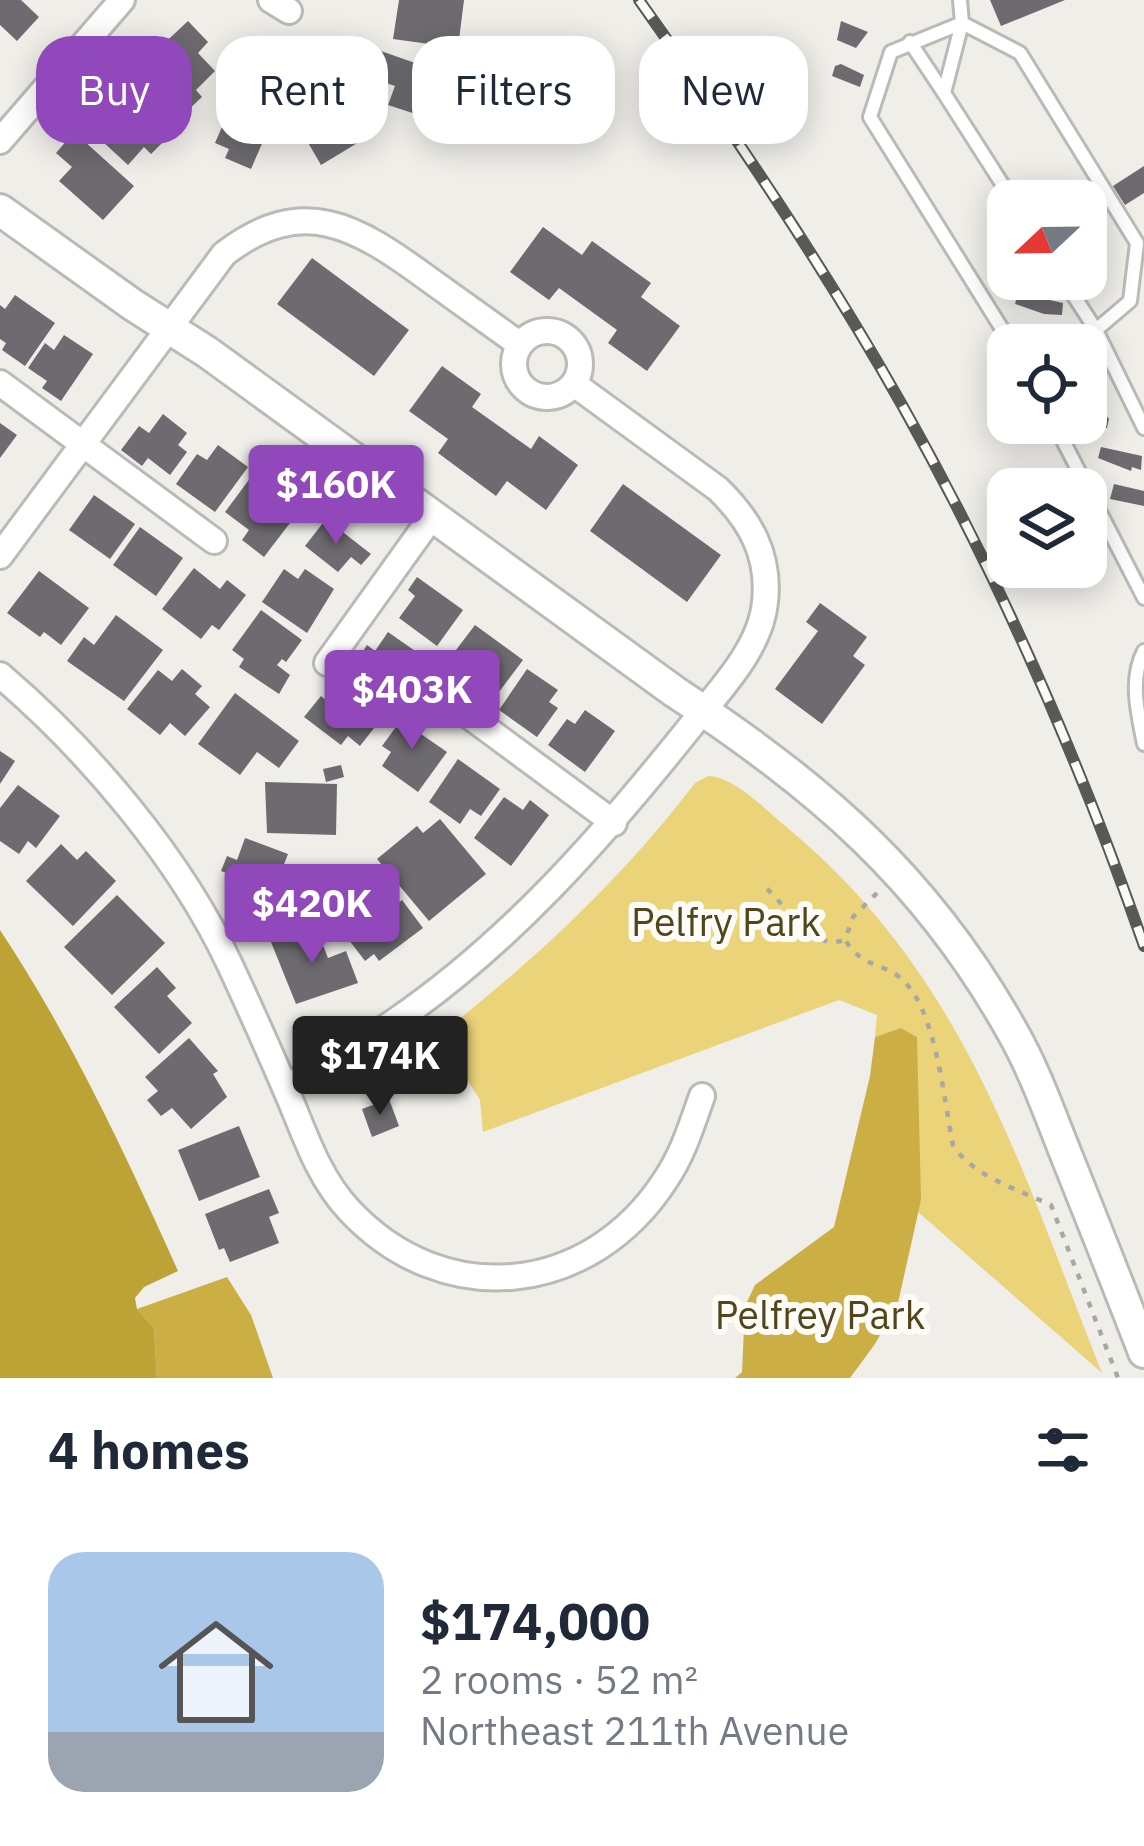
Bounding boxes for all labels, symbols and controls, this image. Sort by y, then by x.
chip: Buy [36,36,192,144]
chip: Rent [216,36,388,144]
chip: Filters [412,36,615,144]
chip: New [639,36,808,144]
north arrow [987,180,1107,300]
map controls [987,180,1107,588]
button: locate [987,324,1107,444]
pin: $160K [252,445,420,547]
text: $160K [276,458,396,509]
button: layers [987,468,1107,588]
pin: $403K [328,650,496,752]
text: $403K [352,663,472,714]
pin: $420K [228,864,396,966]
text: $420K [252,877,372,928]
park label: Pelfry Park [631,896,821,947]
pin: $174K [296,1016,464,1118]
text: $174K [320,1029,440,1080]
park label: Pelfrey Park [715,1289,925,1340]
text: 4 homes [48,1417,250,1483]
icon: filters [1030,1417,1096,1483]
text: $174,000 [420,1588,650,1654]
icon: home [144,1600,288,1744]
text: 2 rooms · 52 m² [420,1654,698,1705]
text: Northeast 211th Avenue [420,1705,849,1756]

